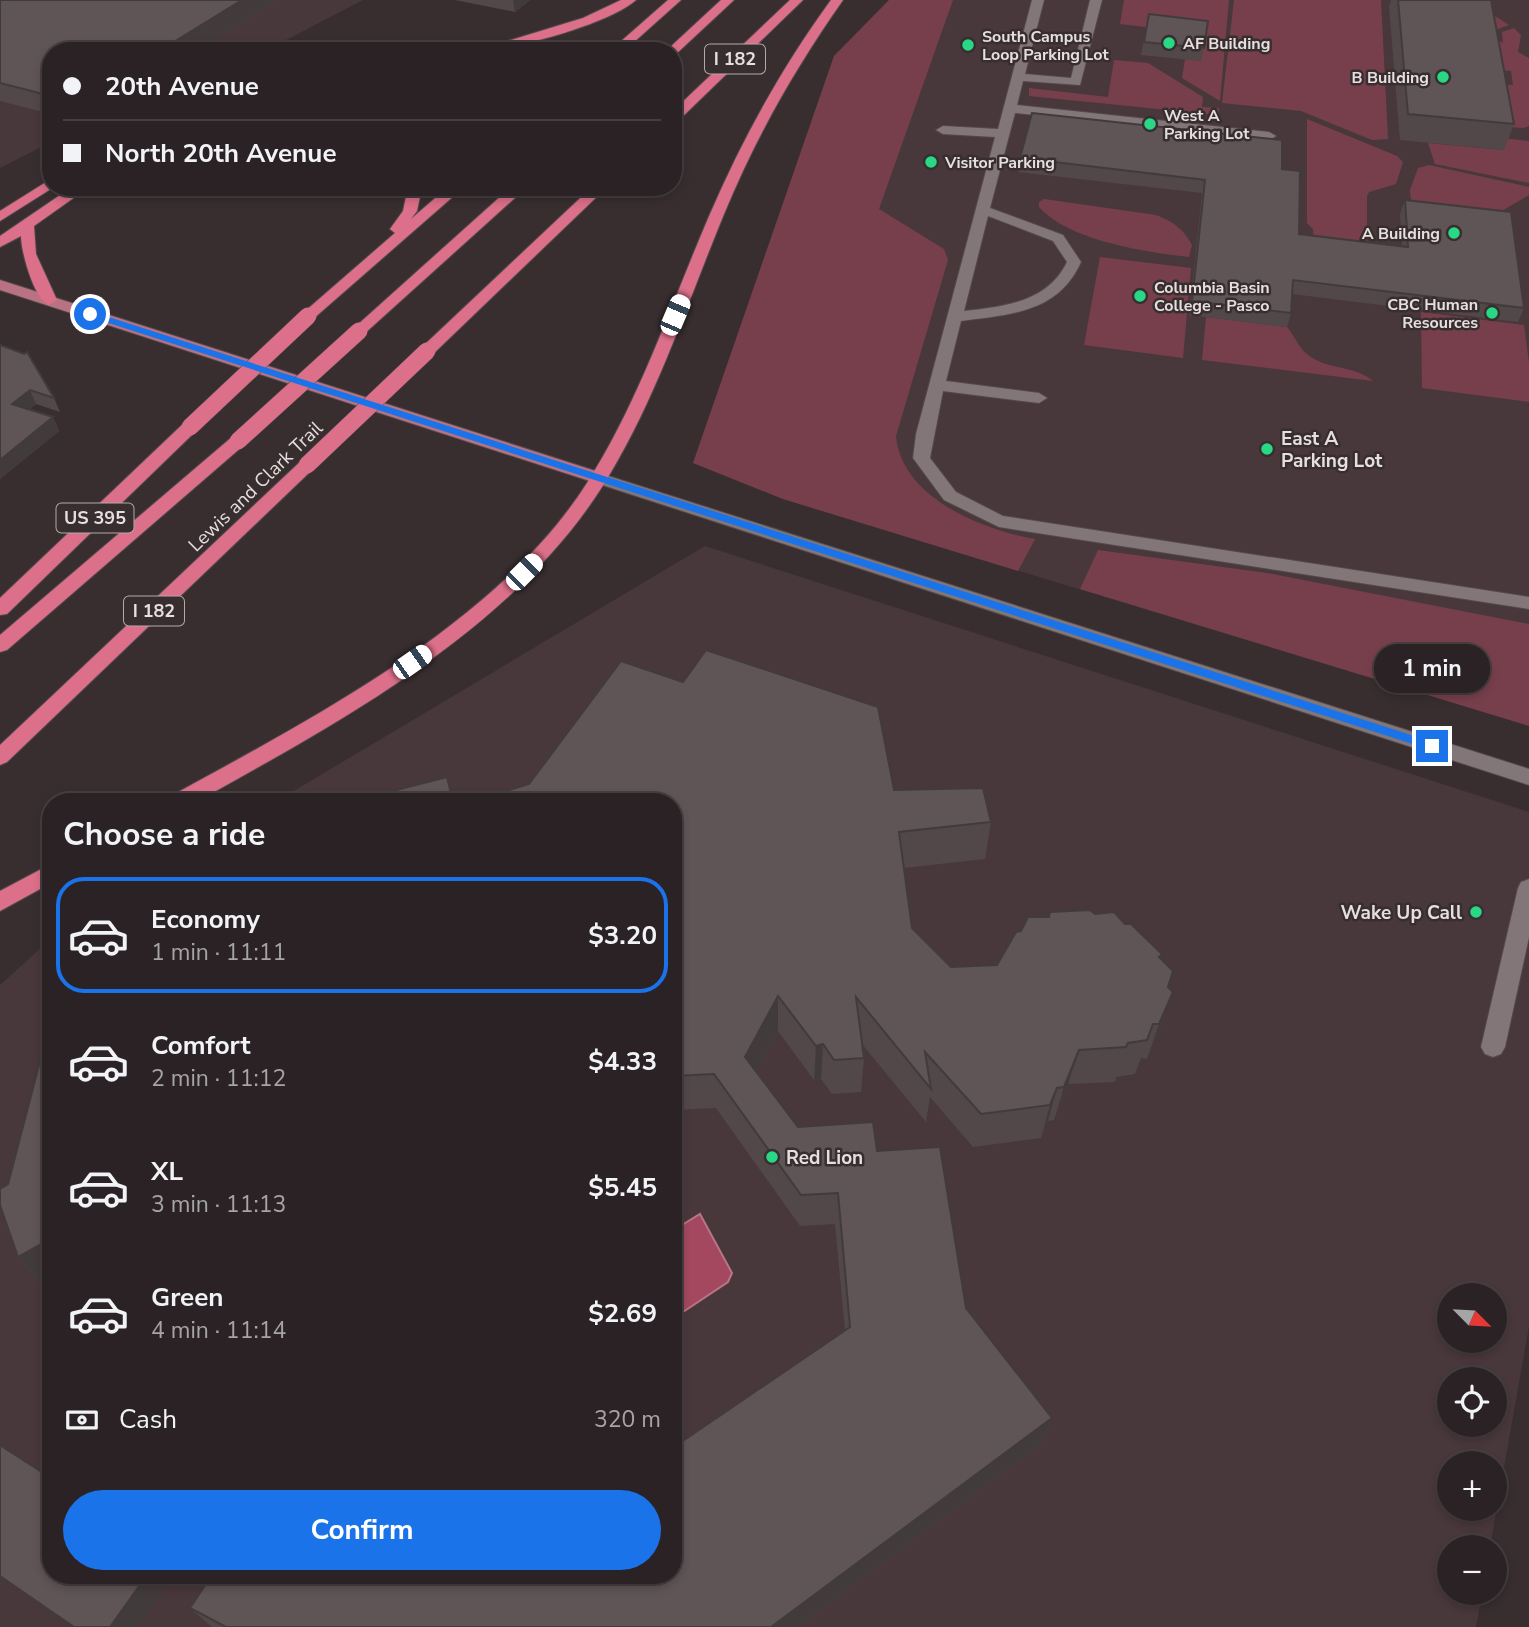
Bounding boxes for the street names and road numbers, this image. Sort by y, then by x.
road number: I 182 [705,44,765,74]
street label: Lewis and Clark Trail [183,415,329,558]
road number: US 395 [56,504,134,532]
road number: I 182 [124,596,184,626]

